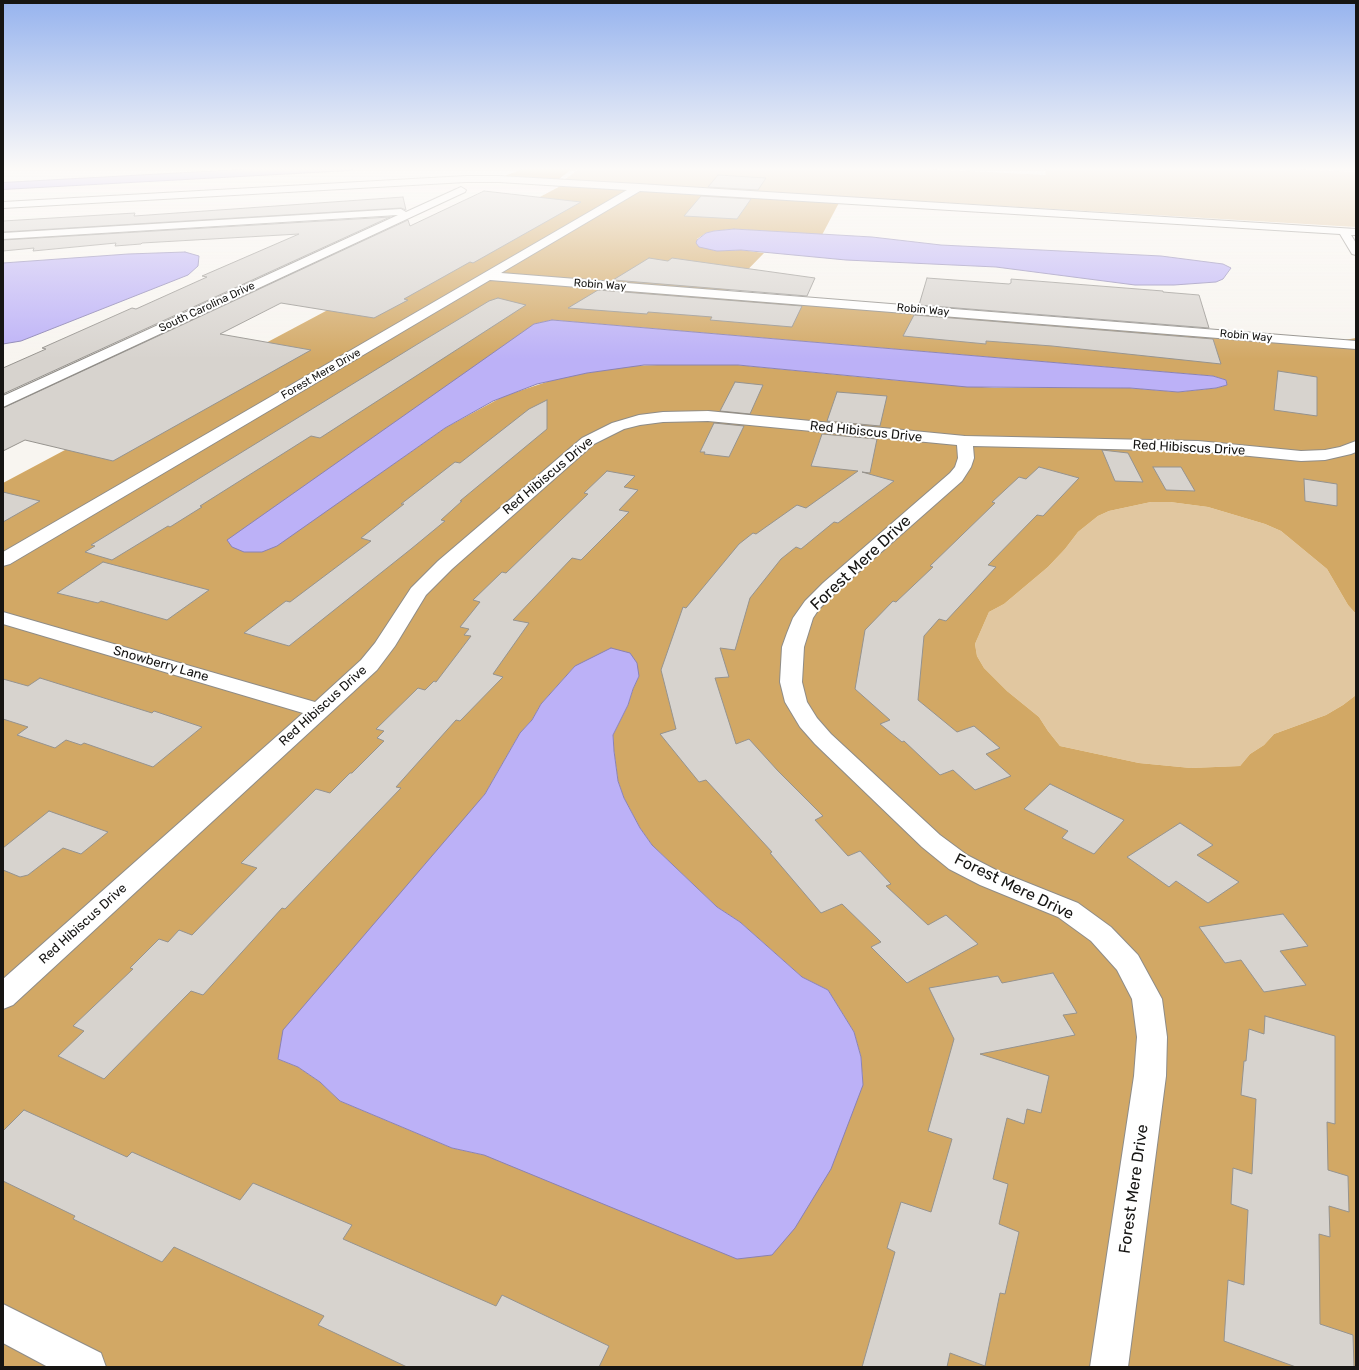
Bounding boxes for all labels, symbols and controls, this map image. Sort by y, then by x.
street label: Robin Way [573,277,627,293]
street label: South Carolina Drive [157,279,257,335]
street label: Robin Way [896,301,950,319]
street label: Robin Way [1219,327,1273,345]
street label: Forest Mere Drive [279,346,363,402]
street label: Red Hibiscus Drive [809,418,923,446]
street label: Red Hibiscus Drive [500,434,596,518]
street label: Red Hibiscus Drive [1132,437,1246,459]
street label: Forest Mere Drive [807,511,915,615]
street label: Snowberry Lane [111,643,211,685]
street label: Red Hibiscus Drive [276,663,370,749]
street label: Forest Mere Drive [951,850,1077,924]
street label: Red Hibiscus Drive [36,881,130,967]
street label: Forest Mere Drive [1115,1123,1153,1255]

